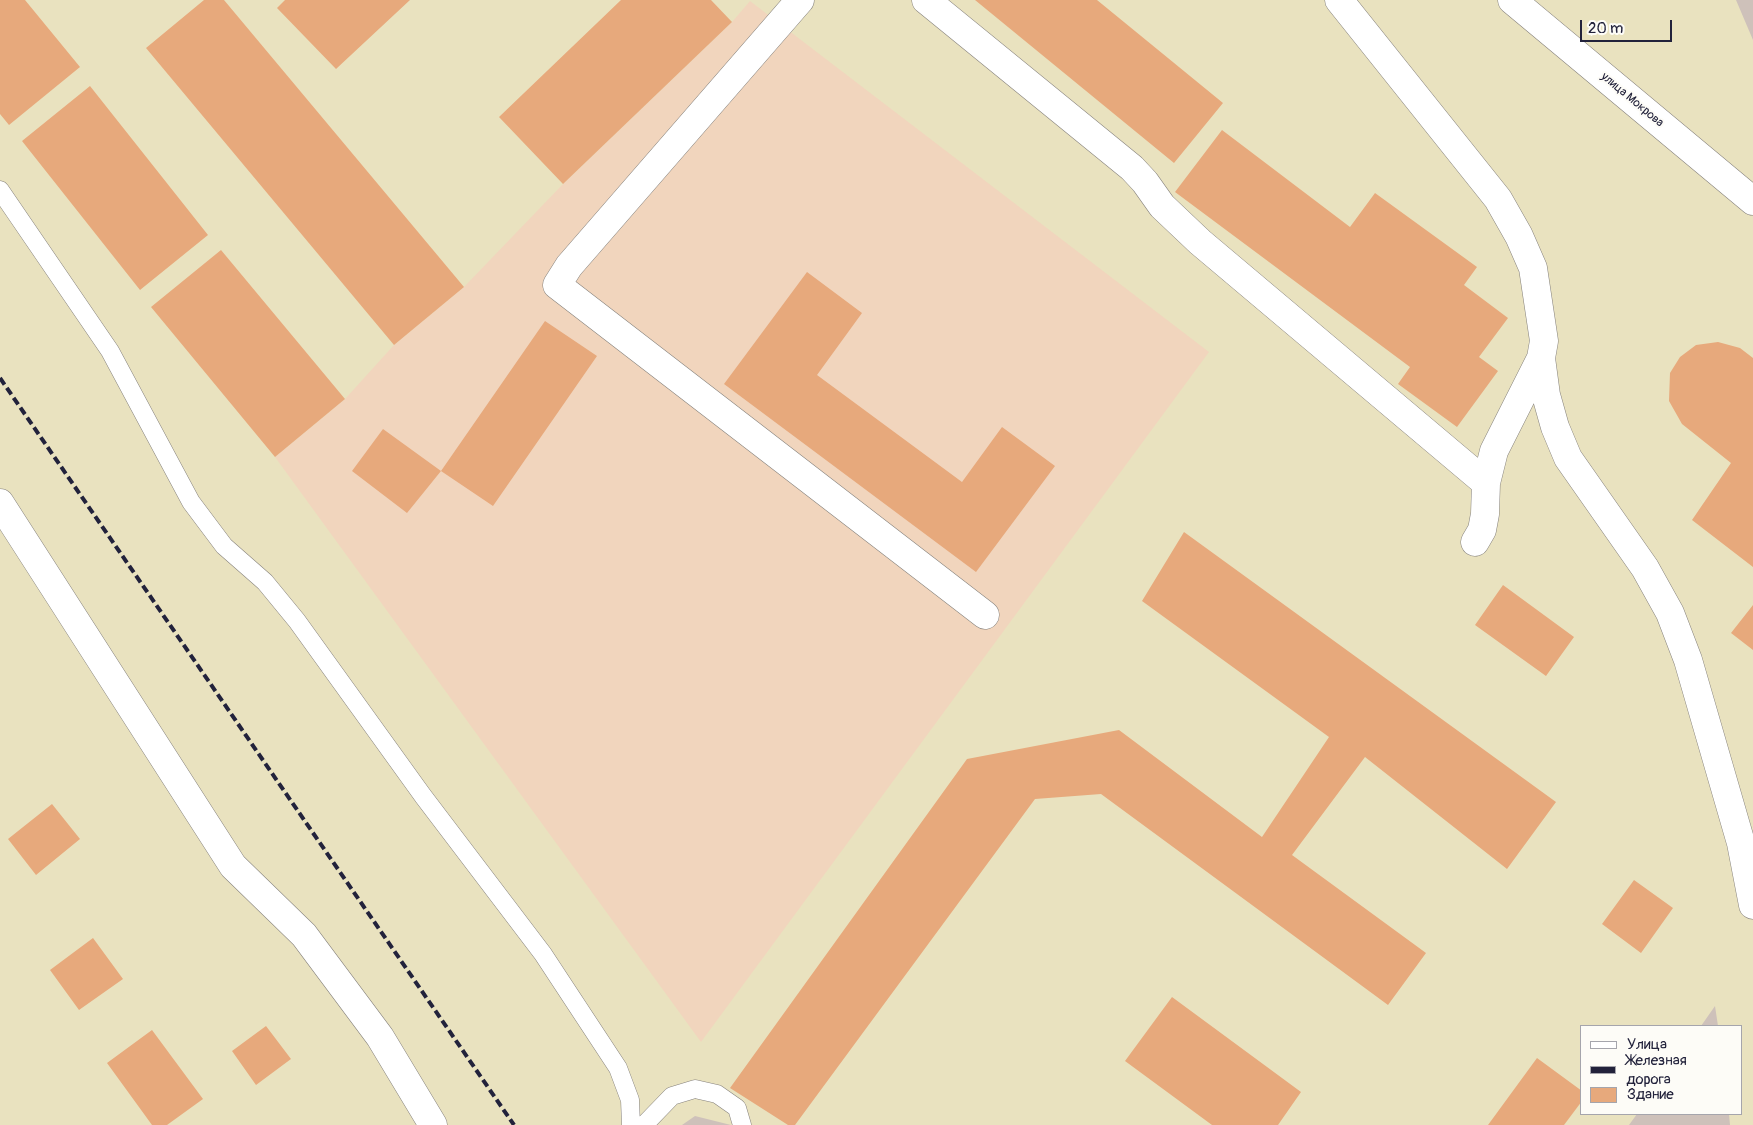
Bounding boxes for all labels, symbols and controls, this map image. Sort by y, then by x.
scale bar [1583,10,1676,42]
text: 20 m [1588,19,1623,38]
street label: улица Мокрова [1598,70,1666,130]
legend [1580,1025,1743,1115]
text: Улица [1627,1035,1667,1054]
text: Железная дорога [1626,1051,1687,1089]
text: Здание [1627,1085,1674,1104]

